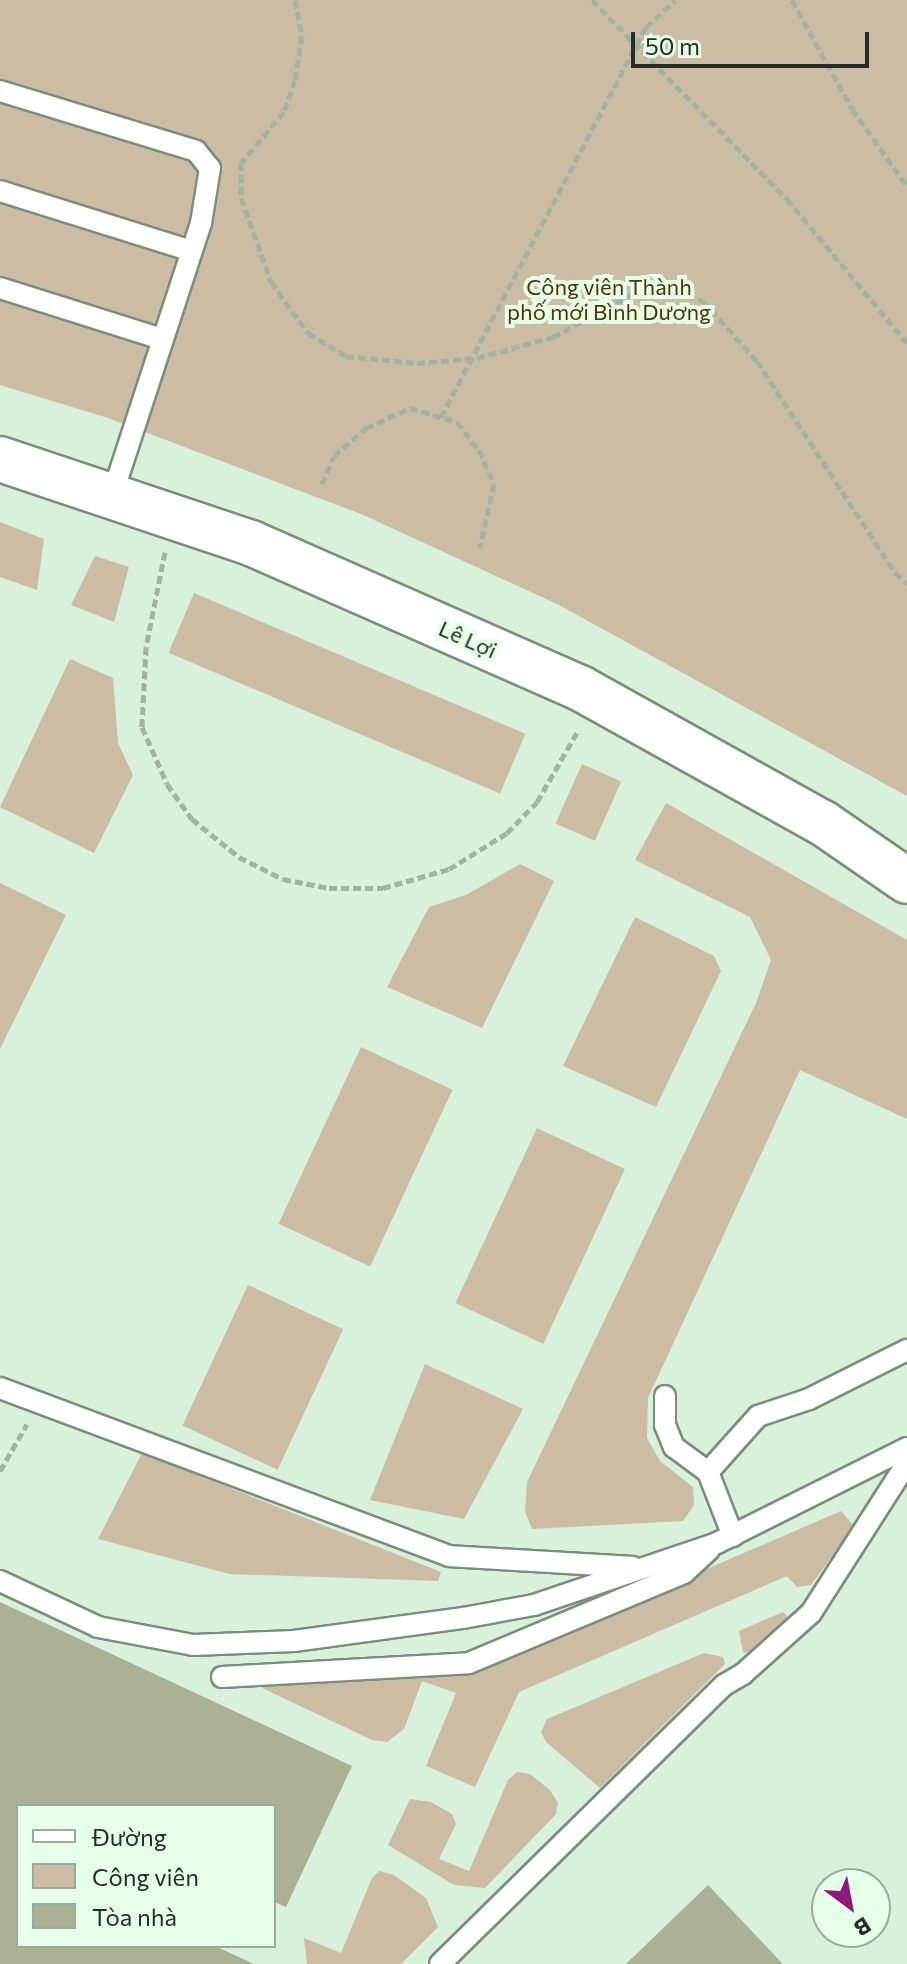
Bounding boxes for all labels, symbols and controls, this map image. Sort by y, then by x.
scale bar [635,16,873,66]
text: 50 m [645,31,700,60]
park label: Công viên Thành phố mới Bình Dương [507,273,711,324]
street label: Lê Lợi [435,615,501,663]
legend [16,1804,276,1948]
text: Đường [92,1822,167,1851]
text: Công viên [92,1862,199,1891]
north arrow [811,1868,891,1948]
text: Tòa nhà [92,1902,177,1931]
text: B [850,1912,876,1942]

